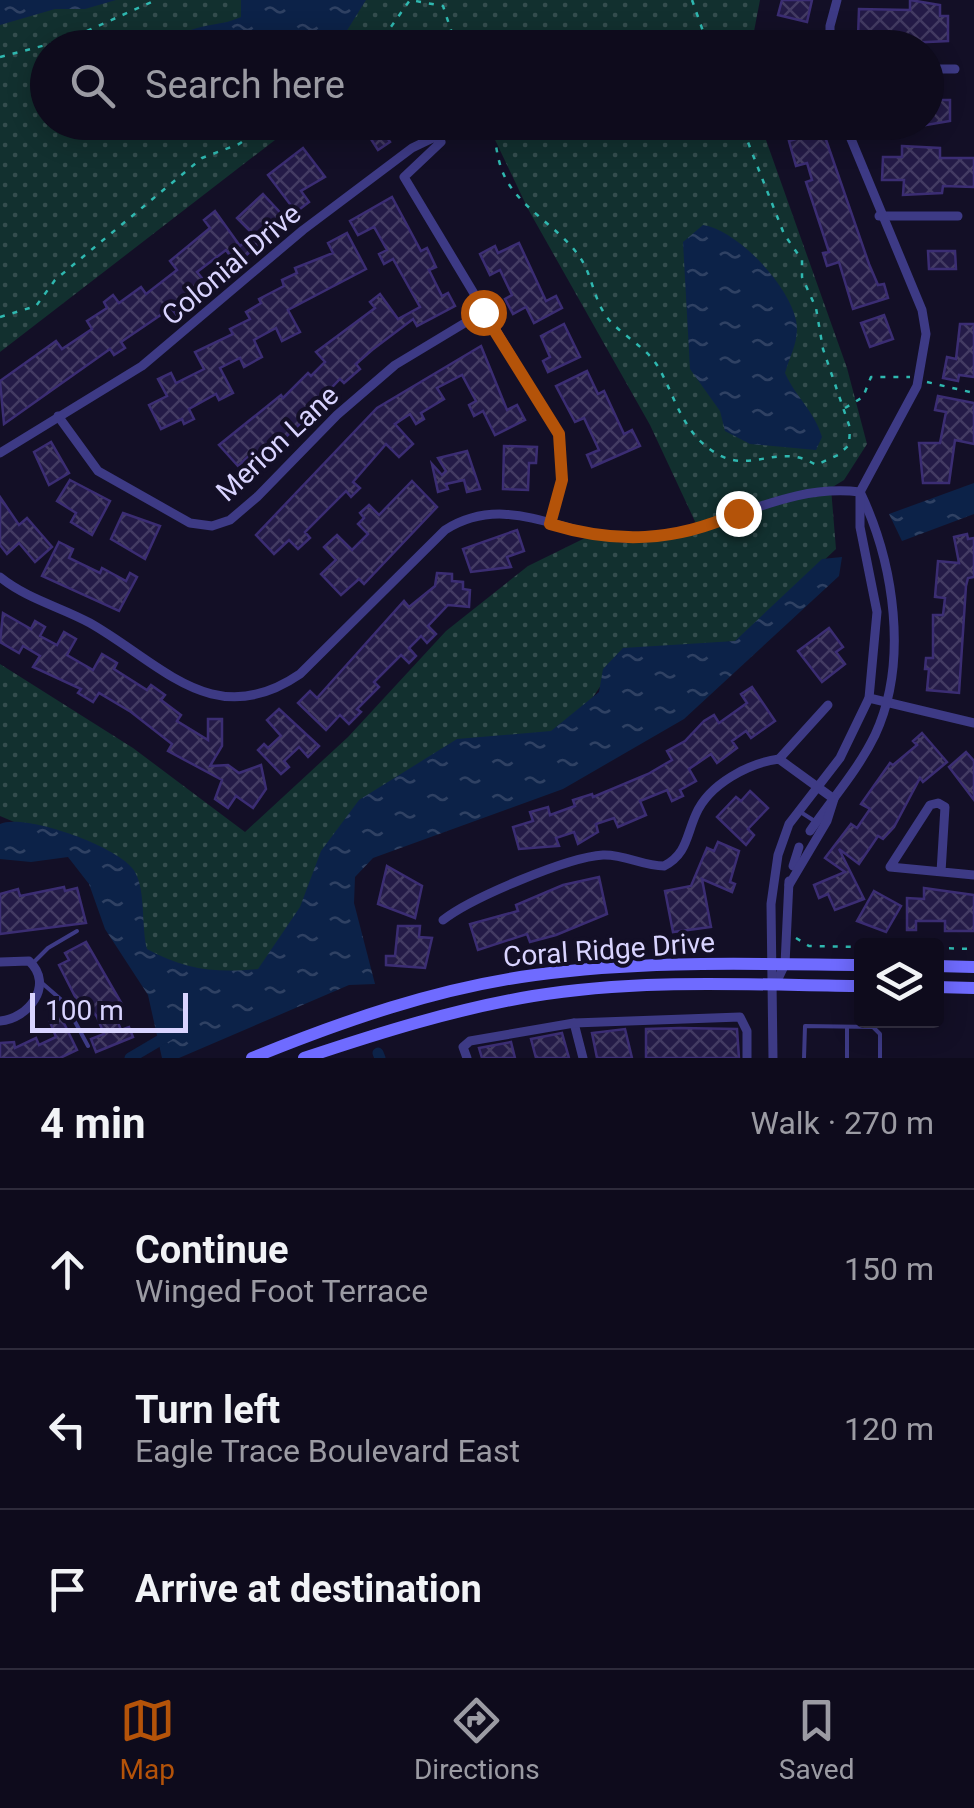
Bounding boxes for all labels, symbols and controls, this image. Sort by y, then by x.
search box [30,30,944,140]
icon: search [65,58,120,113]
text: Search here [145,63,345,107]
street label: Colonial Drive [155,197,307,332]
route start [461,290,507,336]
street label: Merion Lane [210,379,345,508]
route end [716,491,762,537]
street label: Coral Ridge Drive [502,926,716,973]
map controls [854,938,944,1028]
button: layers [854,938,944,1028]
scale bar [30,988,188,1032]
text: 100 m [45,994,124,1027]
text: 4 min [40,1099,146,1148]
text: Walk · 270 m [751,1104,934,1142]
text: Continue [135,1228,289,1272]
icon: ahead [40,1242,95,1297]
text: 150 m [844,1250,934,1288]
text: Winged Foot Terrace [135,1272,428,1310]
text: Turn left [135,1388,280,1432]
icon: left [40,1402,95,1457]
text: 120 m [844,1410,934,1448]
text: Eagle Trace Boulevard East [135,1432,520,1470]
icon: arrive [40,1562,95,1617]
text: Arrive at destination [135,1567,482,1611]
tab: Map [120,1693,175,1786]
tab: Directions [414,1693,540,1786]
tab: Saved [779,1693,854,1786]

